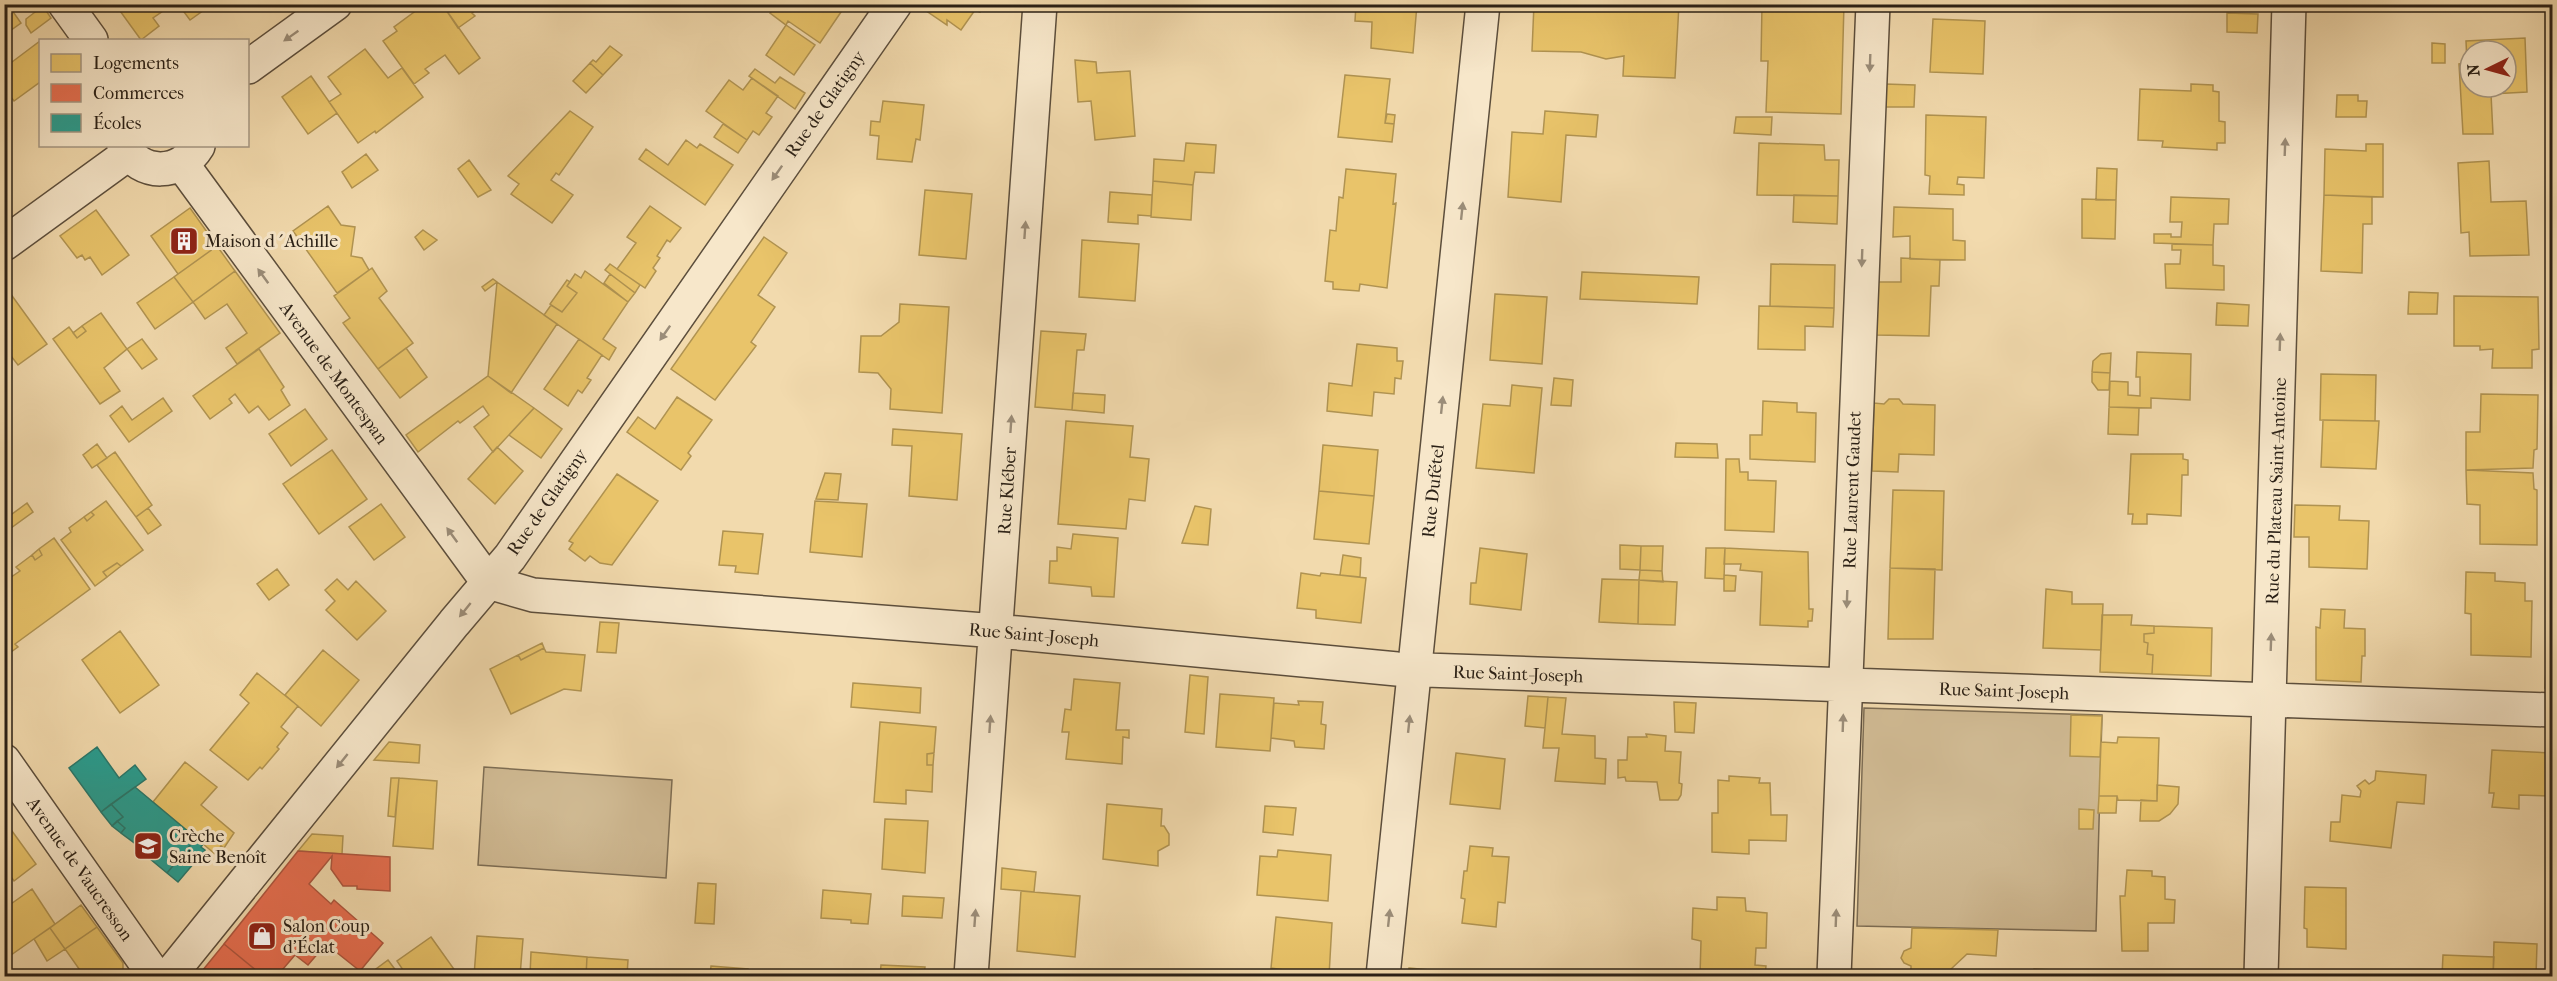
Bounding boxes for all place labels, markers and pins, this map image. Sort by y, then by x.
building icon: Maison d´Achille [168,225,200,257]
place label: Maison d´Achille [205,231,338,252]
place label: Crèche Saine Benoît [169,826,267,868]
school or university icon: Crèche Saine Benoît [132,830,164,862]
place label: Salon Coup d'Éclat [283,916,370,958]
shop icon: Salon Coup d'Éclat [246,920,278,952]

